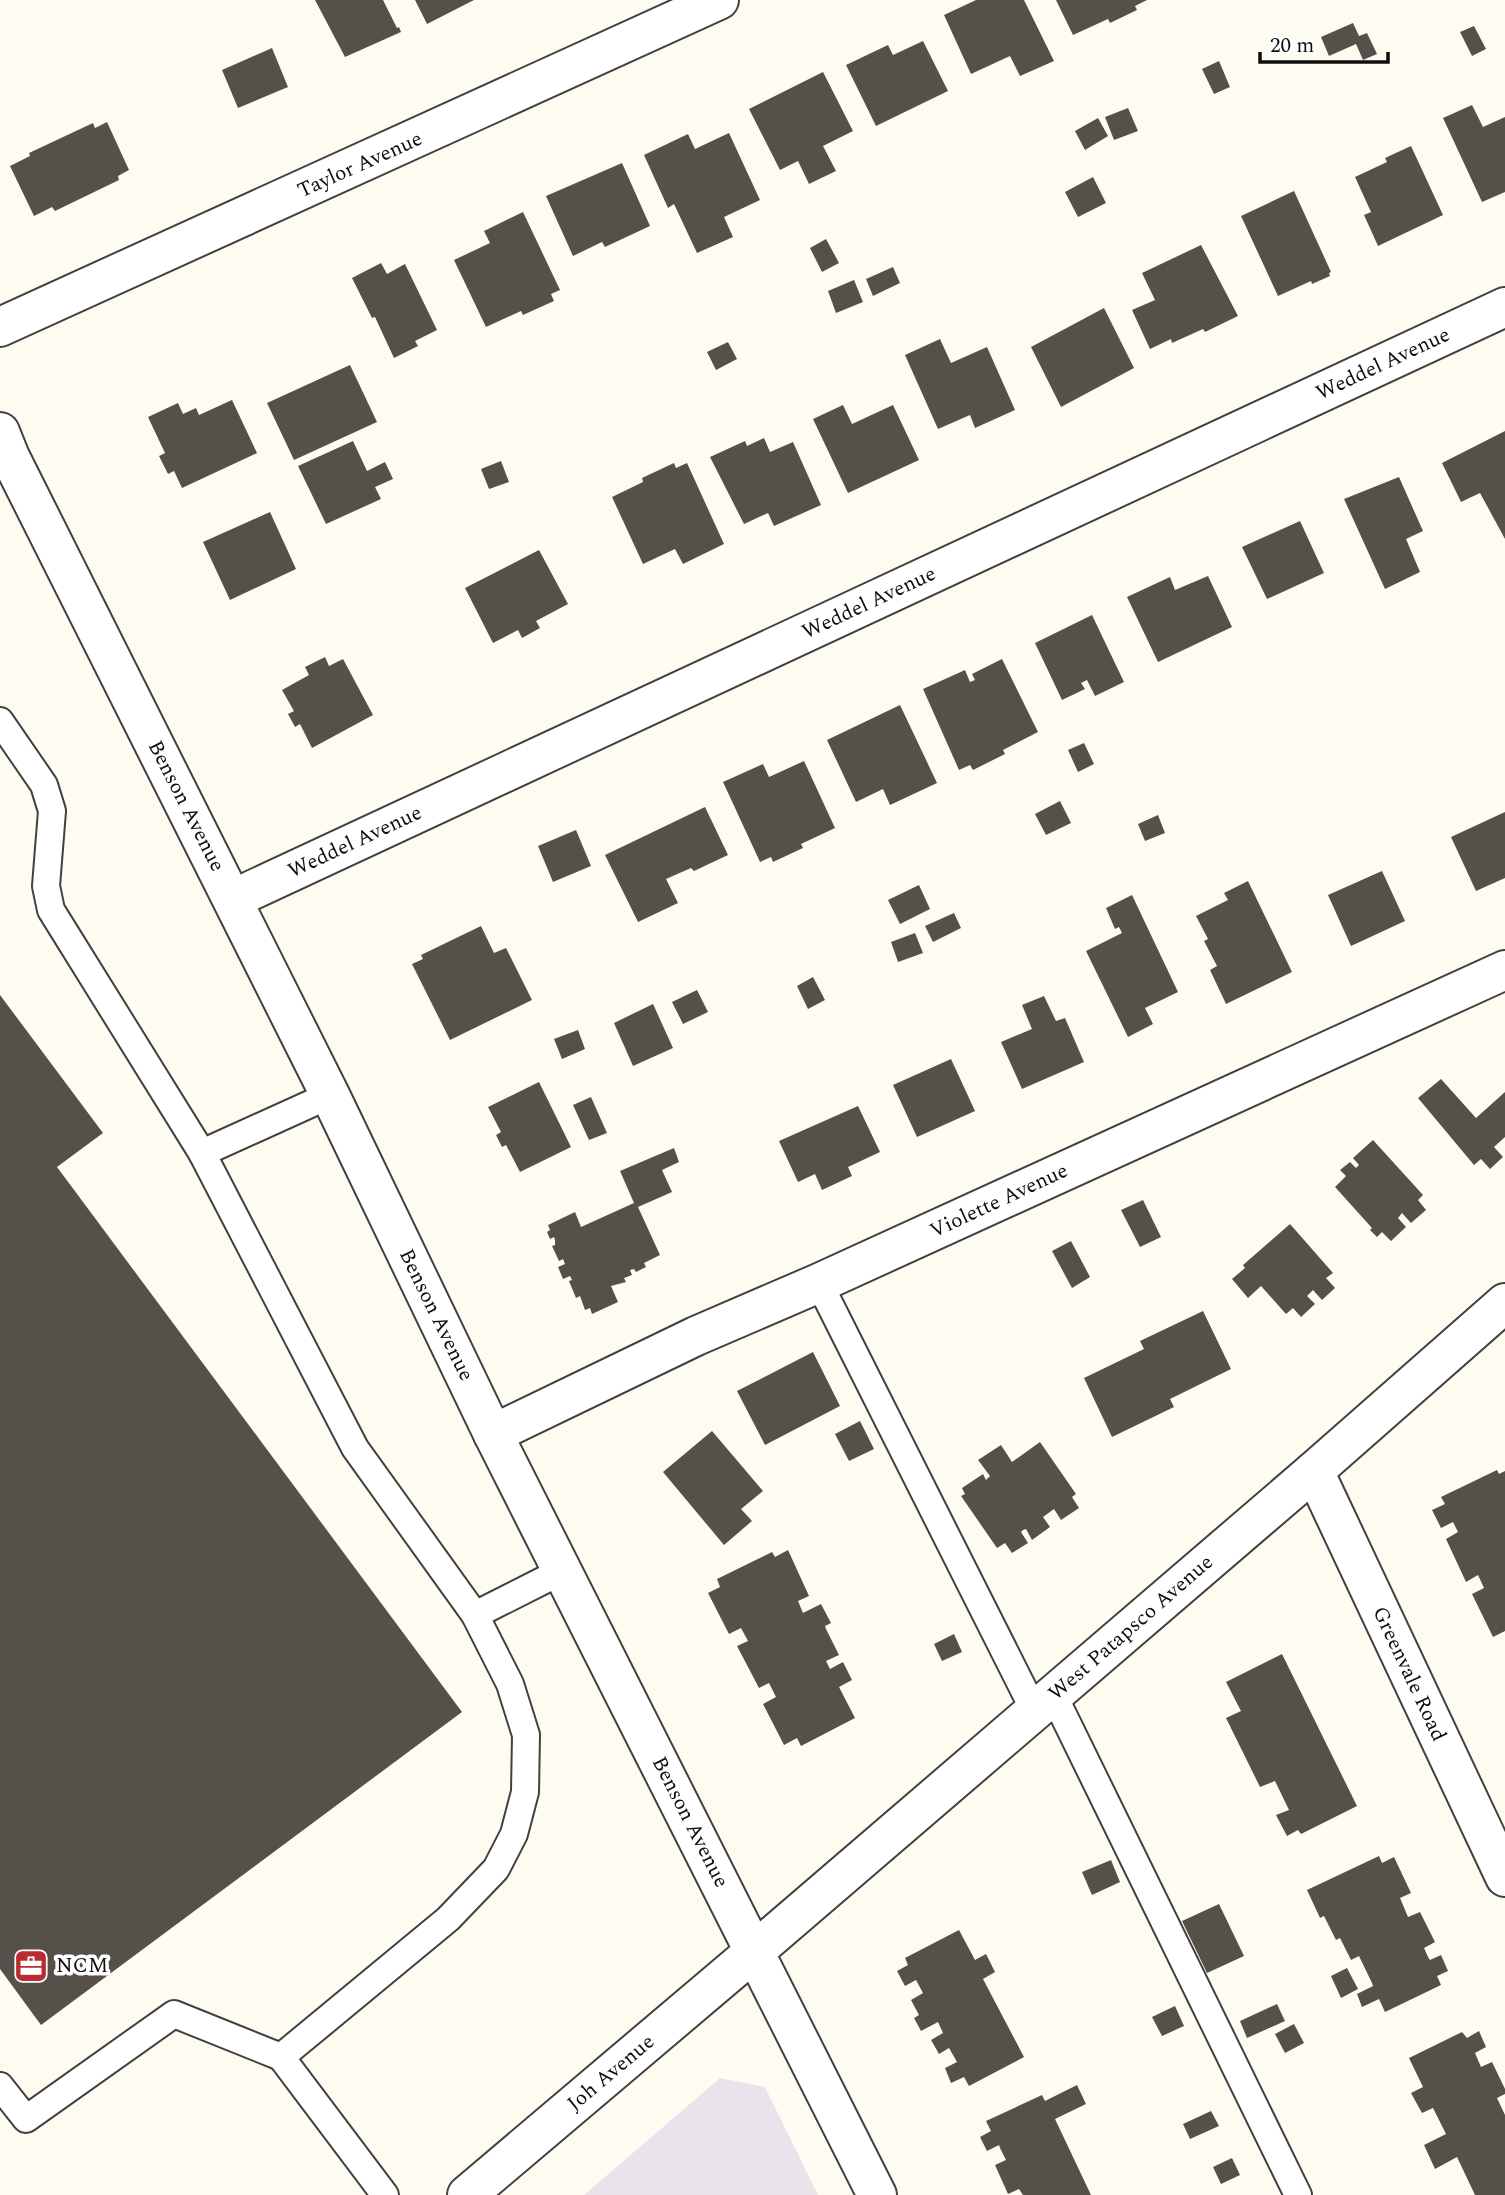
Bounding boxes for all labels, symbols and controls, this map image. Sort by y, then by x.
scale bar [1260,21,1388,65]
text: 20 m [1270,30,1314,62]
street label: Taylor Avenue [292,123,428,207]
street label: Weddel Avenue [1311,319,1455,409]
street label: Weddel Avenue [797,558,941,648]
street label: Benson Avenue [139,735,233,877]
street label: Weddel Avenue [283,797,427,887]
street label: Violette Avenue [925,1155,1073,1247]
street label: Benson Avenue [390,1243,482,1387]
street label: West Patapsco Avenue [1041,1547,1221,1709]
street label: Greenvale Road [1364,1601,1454,1747]
street label: Benson Avenue [643,1751,737,1893]
office icon: NCM [12,1947,50,1985]
place label: NCM [56,1950,108,1982]
street label: Joh Avenue [560,2027,662,2119]

